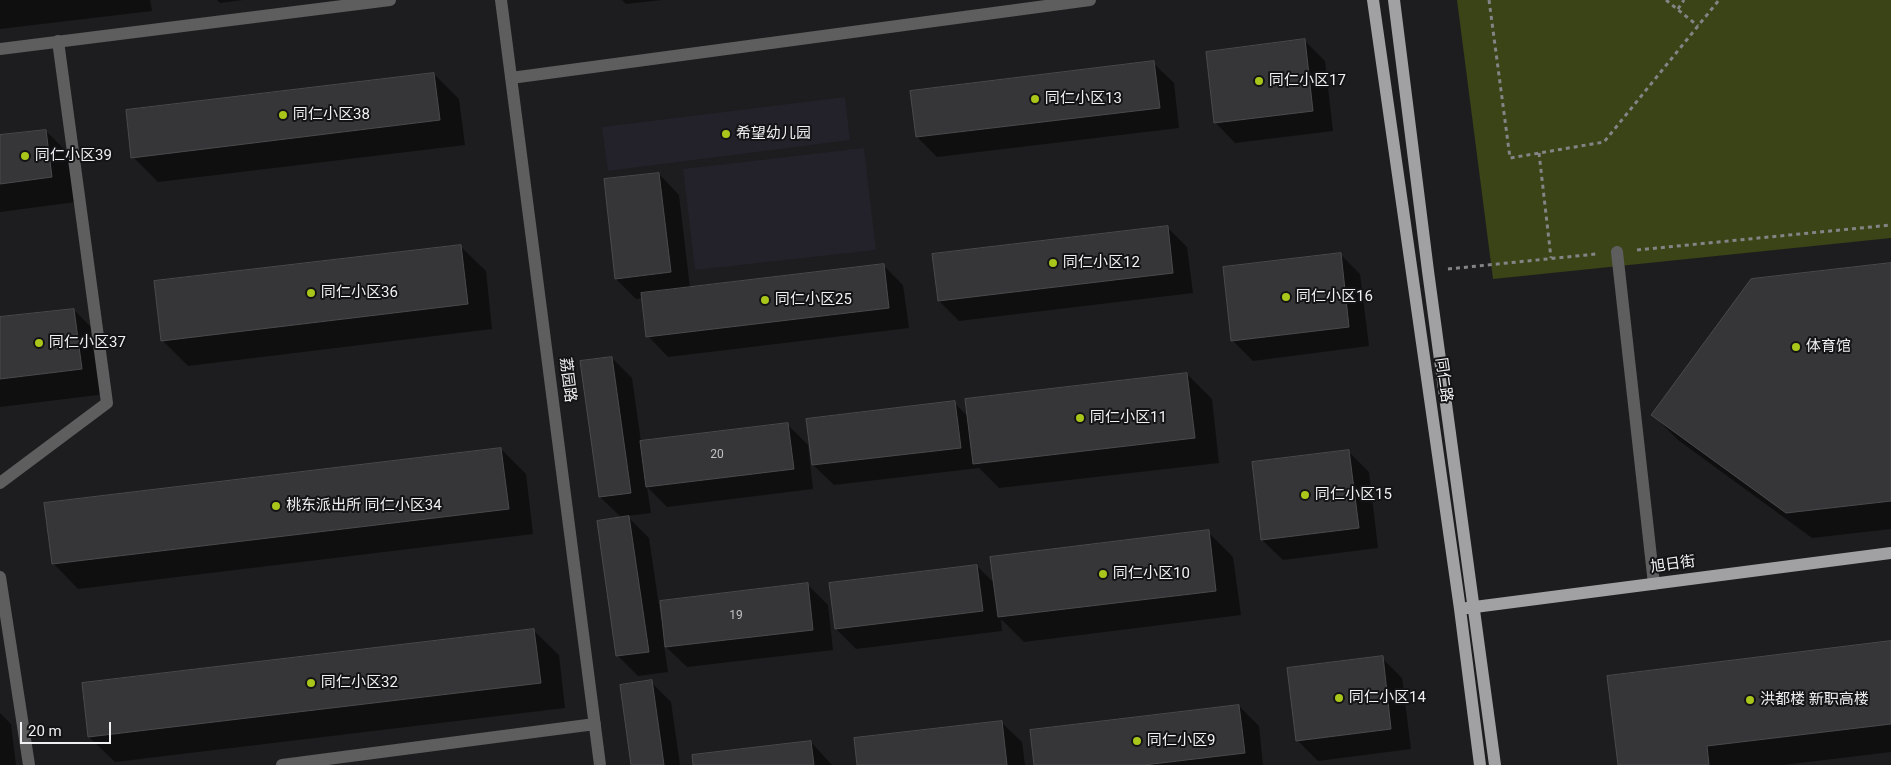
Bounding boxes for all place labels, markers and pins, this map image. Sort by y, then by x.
place label: 同仁小区17 [1269,72,1346,90]
marker: 同仁小区17 [1253,75,1265,87]
place label: 同仁小区13 [1045,90,1122,108]
marker: 同仁小区13 [1029,93,1041,105]
place label: 同仁小区38 [293,106,370,124]
marker: 同仁小区38 [277,109,289,121]
place label: 希望幼儿园 [736,125,811,143]
marker: 希望幼儿园 [720,128,732,140]
place label: 同仁小区39 [35,147,112,165]
marker: 同仁小区39 [19,150,31,162]
place label: 同仁小区12 [1063,254,1140,272]
marker: 同仁小区12 [1047,257,1059,269]
place label: 同仁小区36 [321,284,398,302]
marker: 同仁小区36 [305,287,317,299]
place label: 同仁小区16 [1296,288,1373,306]
place label: 同仁小区25 [775,291,852,309]
marker: 同仁小区16 [1280,291,1292,303]
marker: 同仁小区25 [759,294,771,306]
place label: 同仁小区37 [49,334,126,352]
marker: 同仁小区37 [33,337,45,349]
place label: 体育馆 [1806,338,1851,356]
marker: 体育馆 [1790,341,1802,353]
place label: 同仁小区11 [1090,409,1167,427]
marker: 同仁小区11 [1074,412,1086,424]
place label: 同仁小区15 [1315,486,1392,504]
marker: 同仁小区15 [1299,489,1311,501]
place label: 桃东派出所 同仁小区34 [286,497,442,515]
marker: 桃东派出所 同仁小区34 [270,500,282,512]
place label: 同仁小区10 [1113,565,1190,583]
marker: 同仁小区10 [1097,568,1109,580]
place label: 同仁小区32 [321,674,398,692]
marker: 同仁小区32 [305,677,317,689]
place label: 同仁小区14 [1349,689,1426,707]
place label: 洪都楼 新职高楼 [1760,691,1869,709]
marker: 同仁小区14 [1333,692,1345,704]
marker: 洪都楼 新职高楼 [1744,694,1756,706]
place label: 同仁小区9 [1147,732,1215,750]
marker: 同仁小区9 [1131,735,1143,747]

